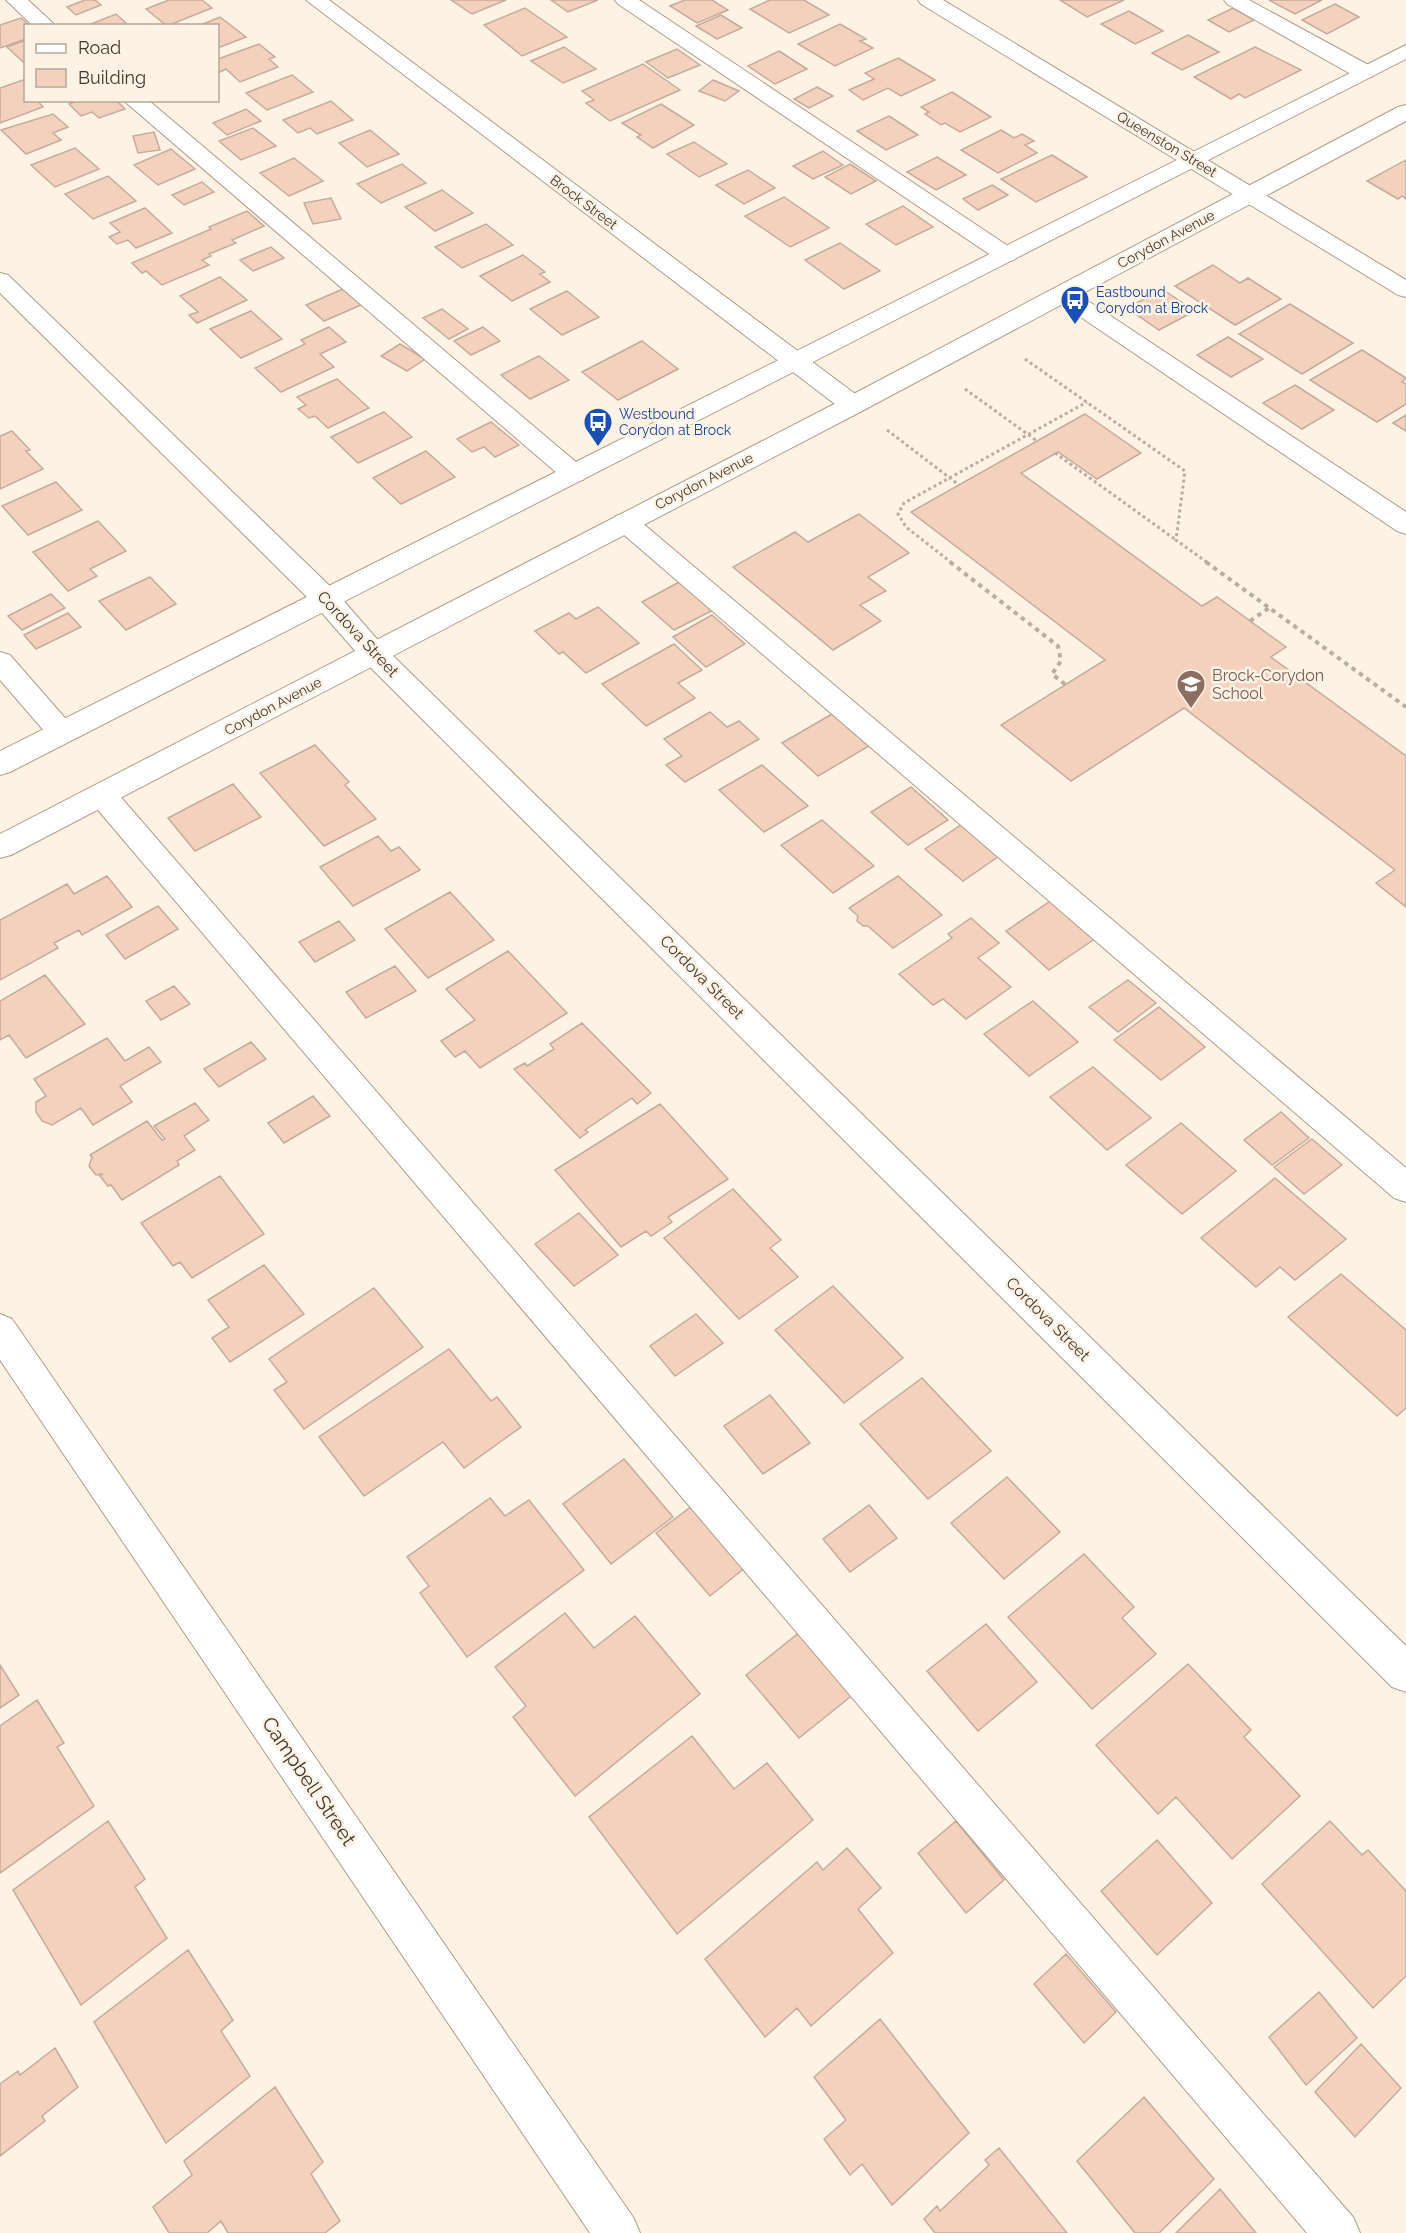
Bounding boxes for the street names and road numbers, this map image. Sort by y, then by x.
street label: Queenston Street [1114,108,1220,180]
street label: Brock Street [547,172,621,233]
street label: Corydon Avenue [1115,207,1217,271]
street label: Corydon Avenue [652,449,756,513]
street label: Cordova Street [313,587,403,681]
street label: Corydon Avenue [222,674,324,738]
street label: Cordova Street [656,931,748,1023]
street label: Cordova Street [1002,1273,1094,1365]
street label: Campbell Street [257,1712,361,1850]

